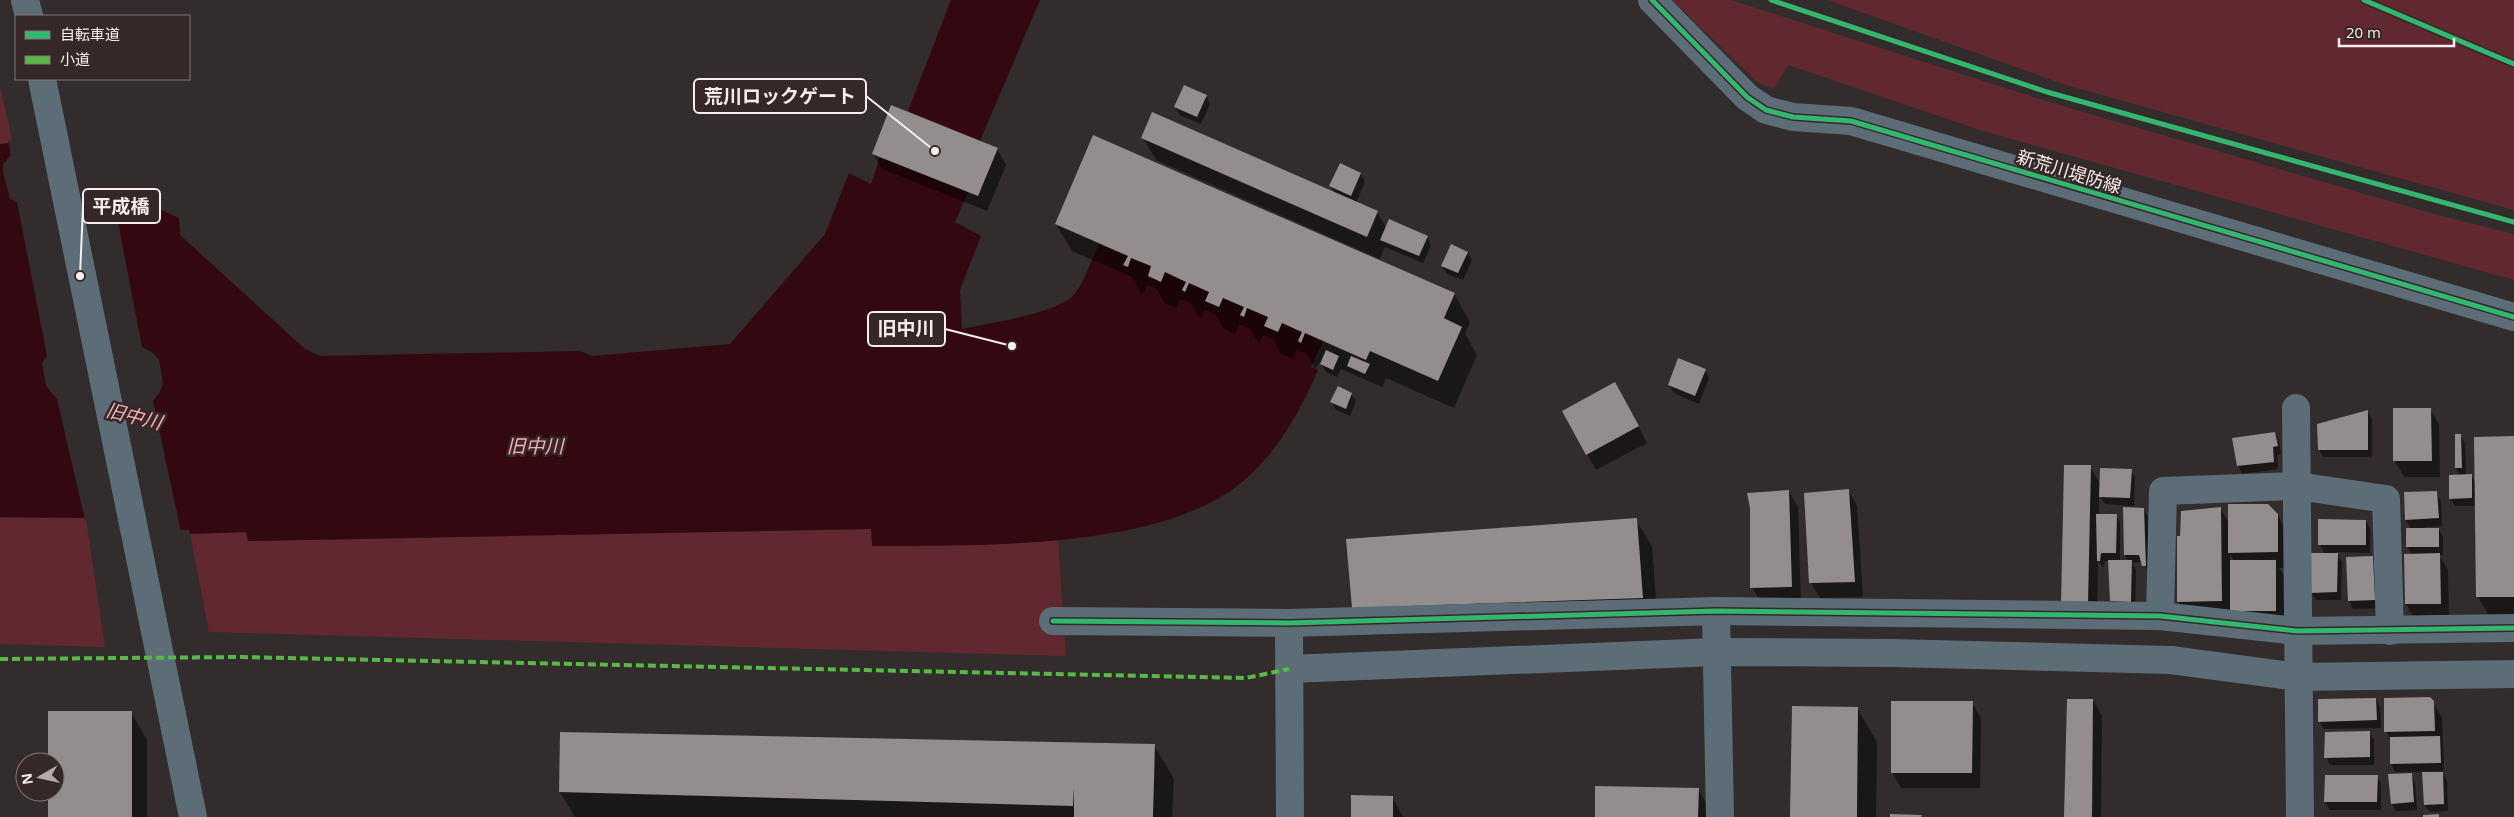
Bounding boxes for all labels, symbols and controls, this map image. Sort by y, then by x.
legend [15,15,190,80]
scale bar [2339,15,2454,47]
text: 20 m [2346,22,2381,42]
text: 自転車道 [60,24,120,44]
text: 小道 [60,49,90,69]
callout: 荒川ロックゲート [694,79,866,113]
text: 荒川ロックゲート [704,83,856,109]
street label: 新荒川堤防線 [2014,144,2124,198]
callout: 平成橋 [83,189,160,223]
text: 平成橋 [92,193,150,219]
callout: 旧中川 [868,312,945,346]
text: 旧中川 [877,315,935,341]
water label: 旧中川 [103,396,167,436]
water label: 旧中川 [506,433,565,459]
north arrow [15,752,65,802]
text: N [16,772,37,786]

